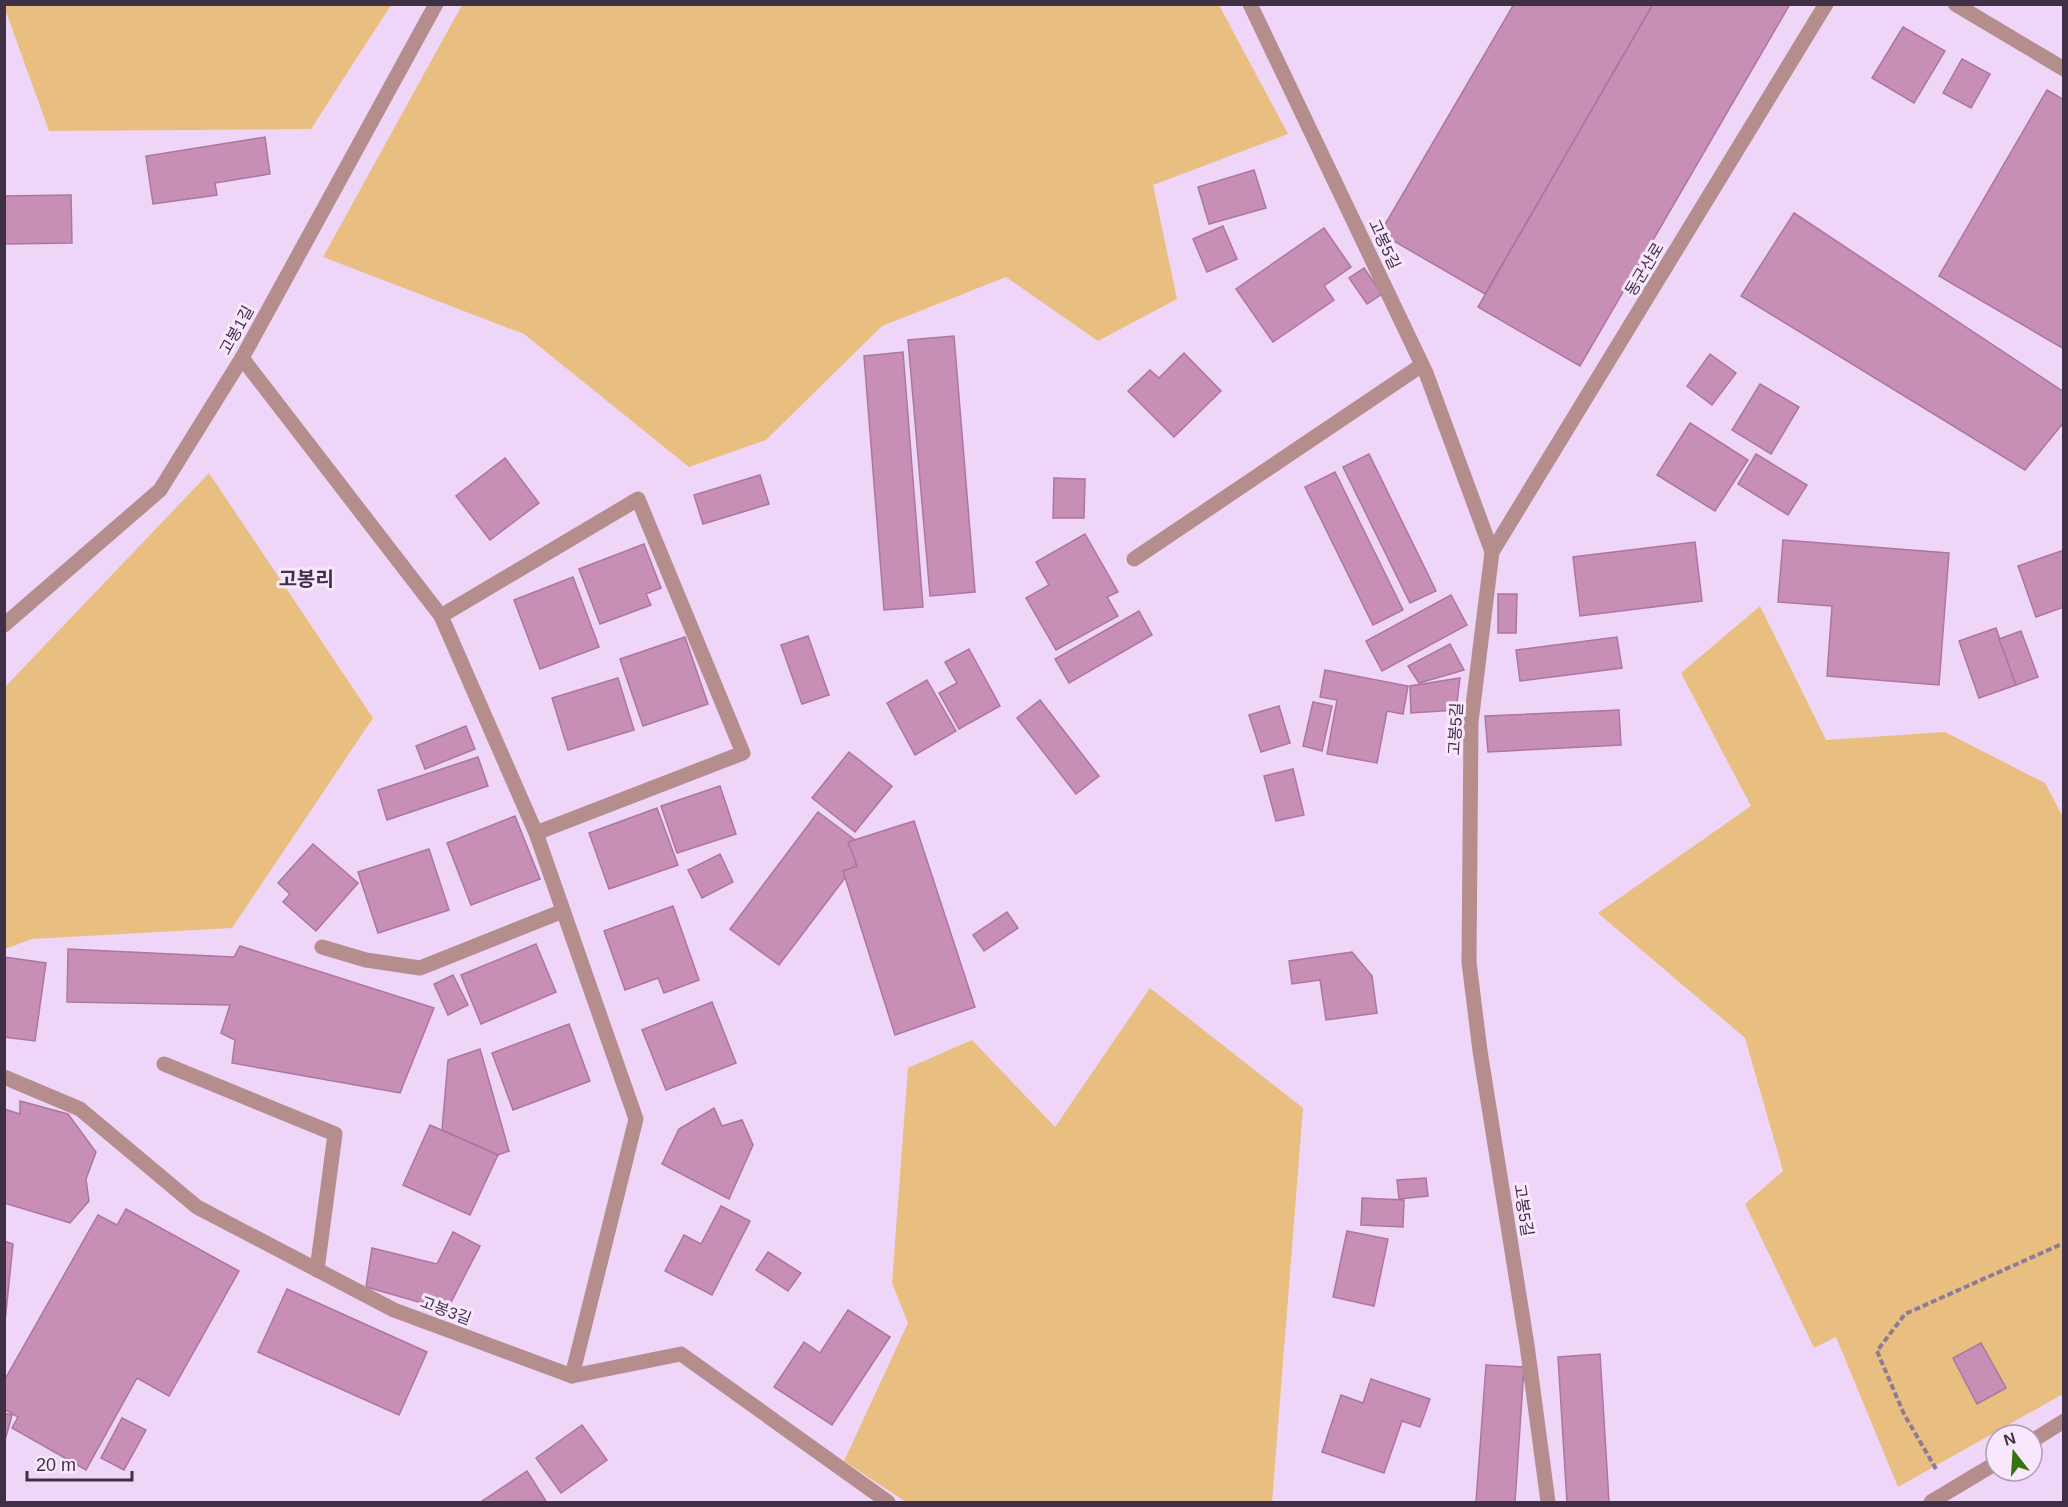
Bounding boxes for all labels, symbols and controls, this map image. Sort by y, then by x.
street label: 고봉5길 [1366,217,1403,272]
street label: 동군산로 [1622,239,1667,299]
street label: 고봉1길 [216,303,257,358]
district label: 고봉리 [278,568,334,590]
street label: 고봉5길 [1446,702,1465,756]
street label: 고봉5길 [1511,1183,1536,1238]
street label: 고봉3길 [418,1293,474,1328]
north arrow [1984,1423,2044,1483]
text: N [2002,1429,2018,1449]
scale bar [27,1444,132,1482]
text: 20 m [36,1455,76,1475]

